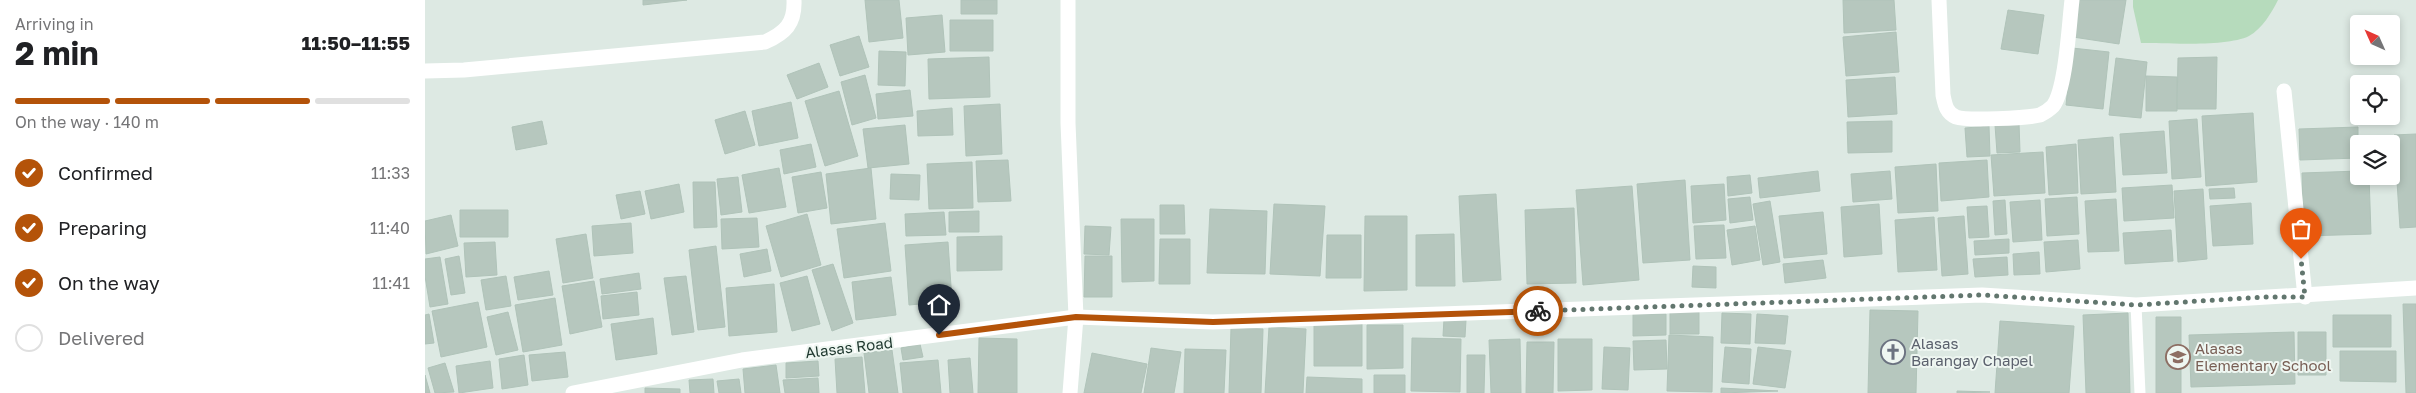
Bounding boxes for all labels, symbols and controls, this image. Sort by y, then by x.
text: Arriving in [15,14,94,34]
north arrow [2350,15,2400,65]
map controls [2350,15,2400,185]
text: 11:50–11:55 [302,31,410,54]
text: 2 min [15,34,99,72]
button: locate [2350,75,2400,125]
text: On the way · 140 m [15,112,159,132]
button: layers [2350,135,2400,185]
icon: check [15,159,43,187]
text: Confirmed [58,161,153,184]
text: 11:33 [371,163,410,183]
pin [2280,208,2322,259]
icon: check [15,214,43,242]
icon: bag [2287,215,2315,243]
text: Preparing [58,216,147,239]
text: 11:40 [370,218,410,238]
icon: check [15,269,43,297]
text: On the way [58,271,160,294]
text: 11:41 [372,273,410,293]
pin [918,284,960,335]
courier [1513,286,1563,336]
icon: home [925,291,953,319]
icon: bike [1524,297,1552,325]
text: Delivered [58,326,145,349]
street label: Alasas Road [804,333,894,361]
place label: Alasas Barangay Chapel [1911,334,2033,369]
church icon: Alasas Barangay Chapel [1880,339,1906,365]
place label: Alasas Elementary School [2195,339,2331,374]
school or university icon: Alasas Elementary School [2165,344,2191,370]

